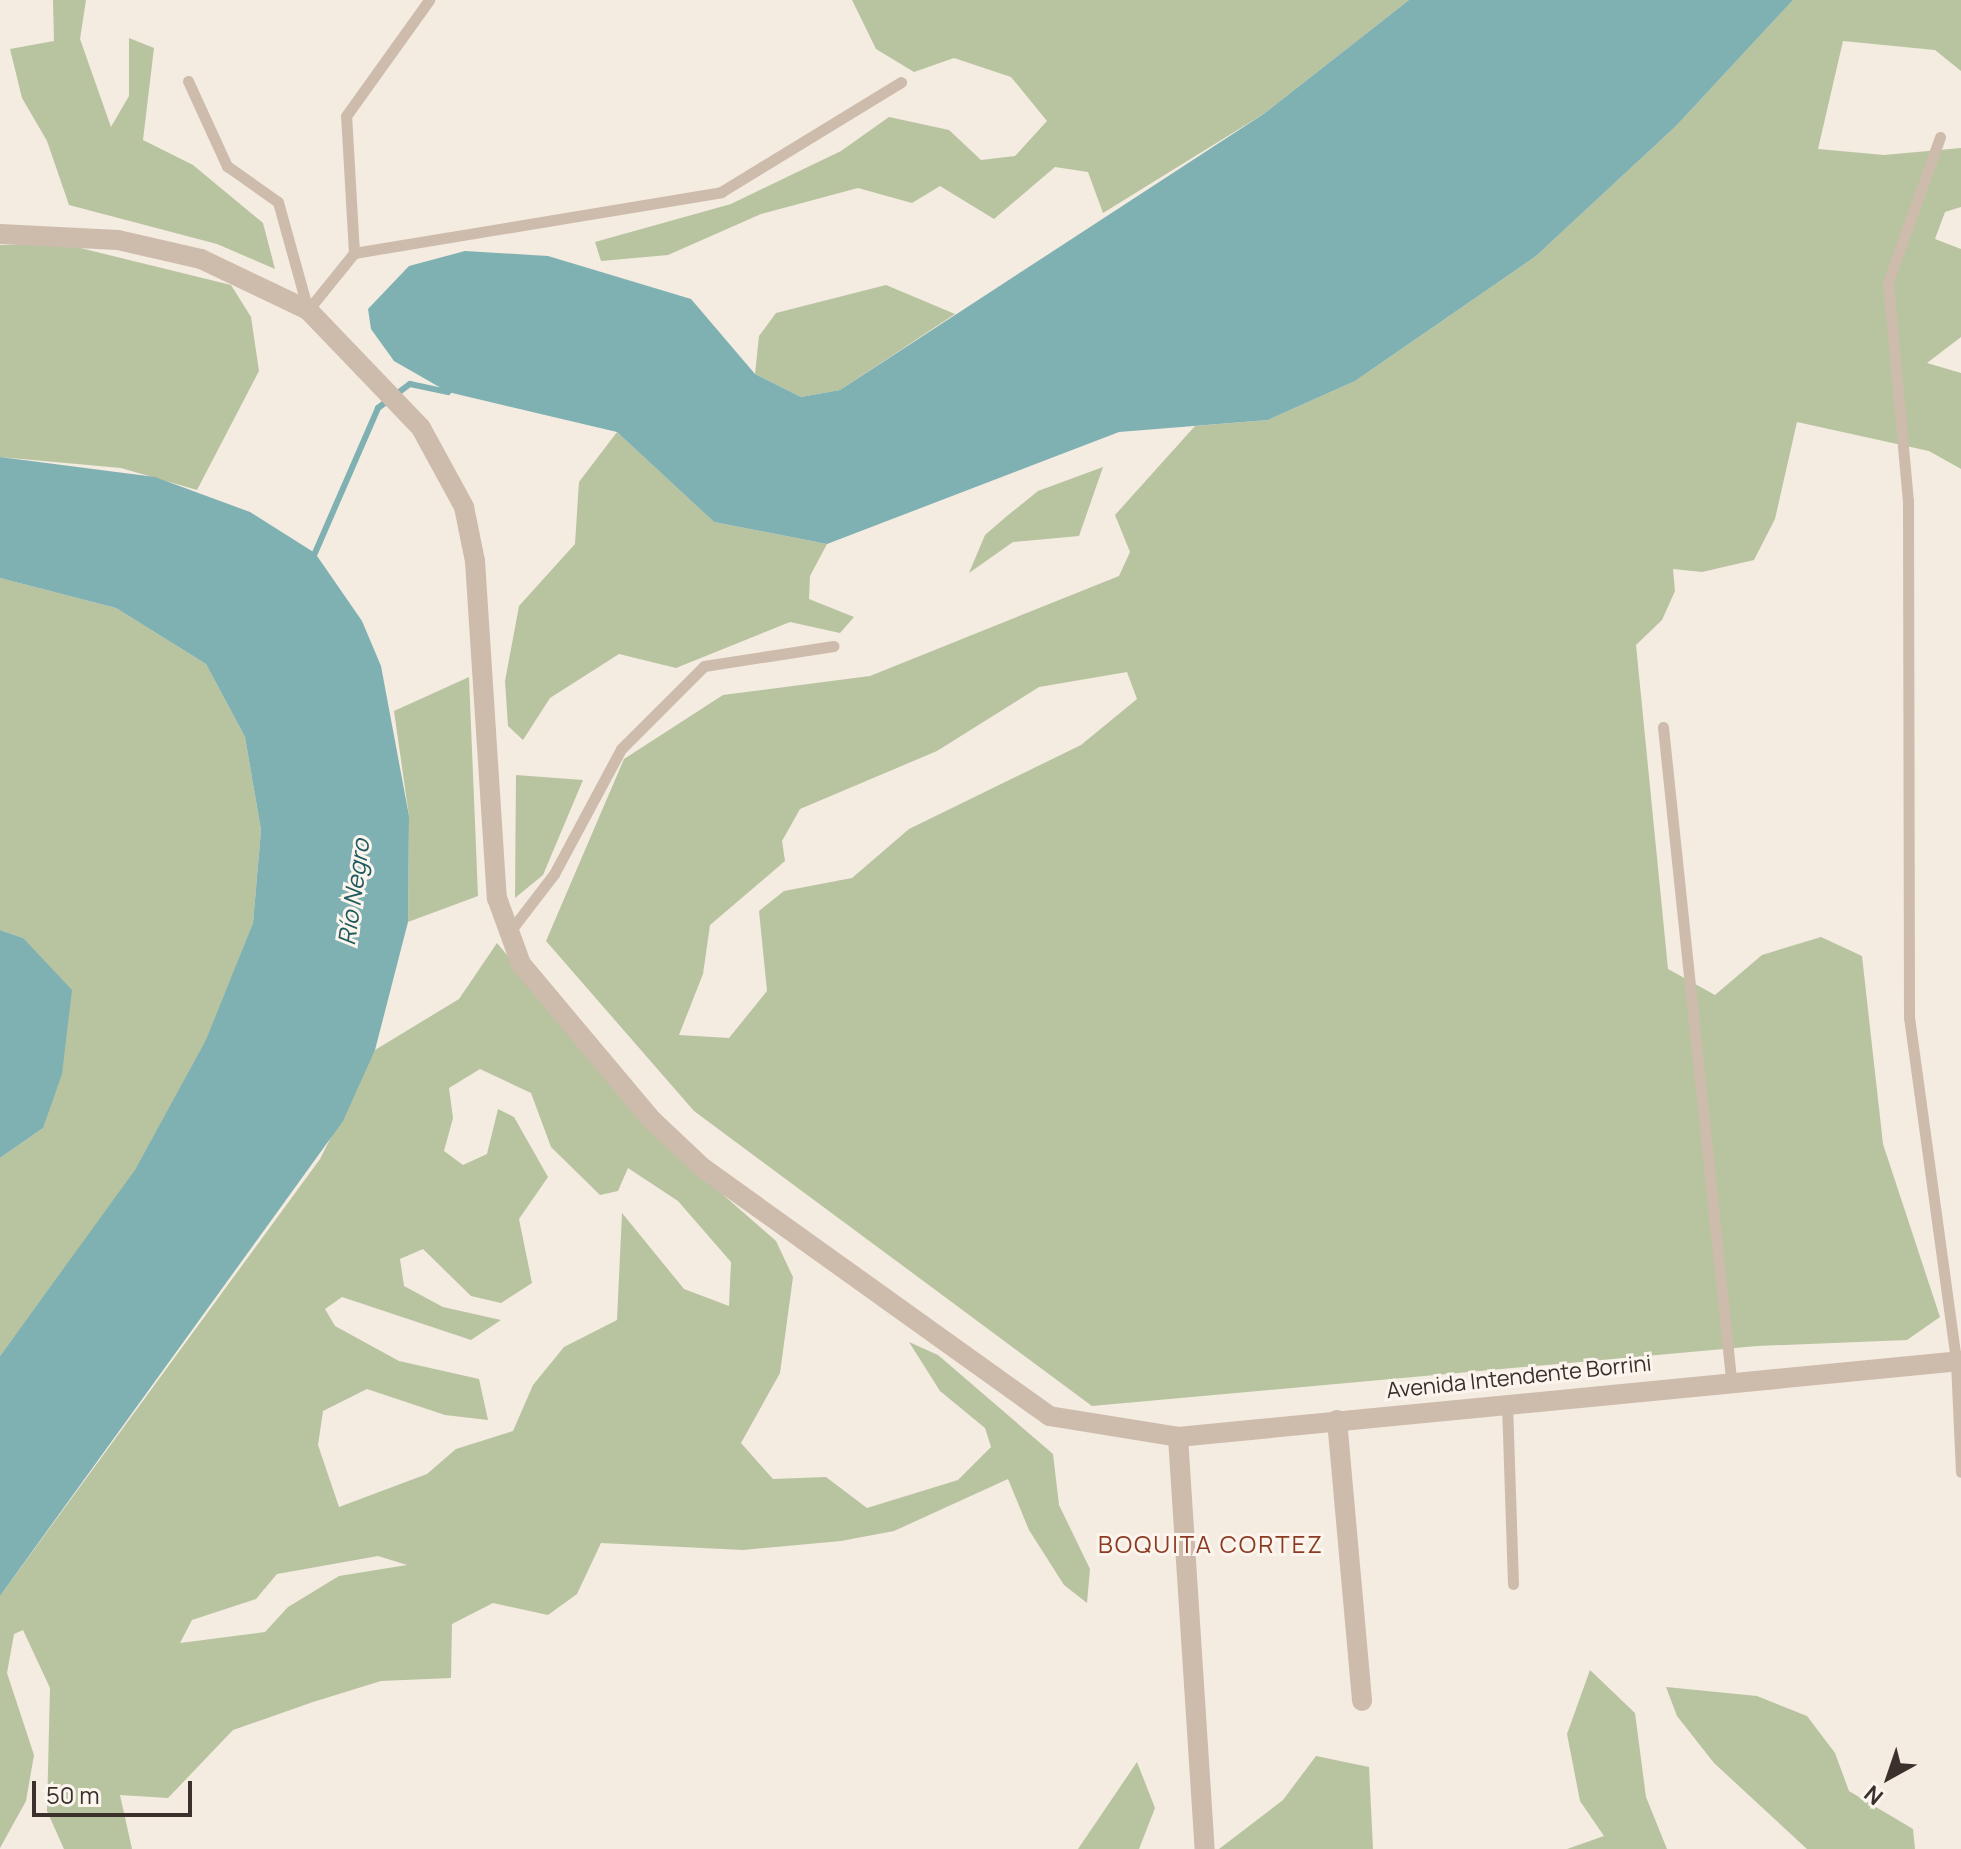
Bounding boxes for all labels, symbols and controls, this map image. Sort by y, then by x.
water label: Río Negro [331,837,375,947]
street label: Avenida Intendente Borrini [1385,1350,1653,1404]
district label: BOQUITA CORTEZ [1098,1530,1324,1558]
north arrow [1849,1737,1929,1817]
scale bar [36,1765,196,1815]
text: 50 m [46,1778,100,1811]
text: N [1858,1779,1889,1812]

